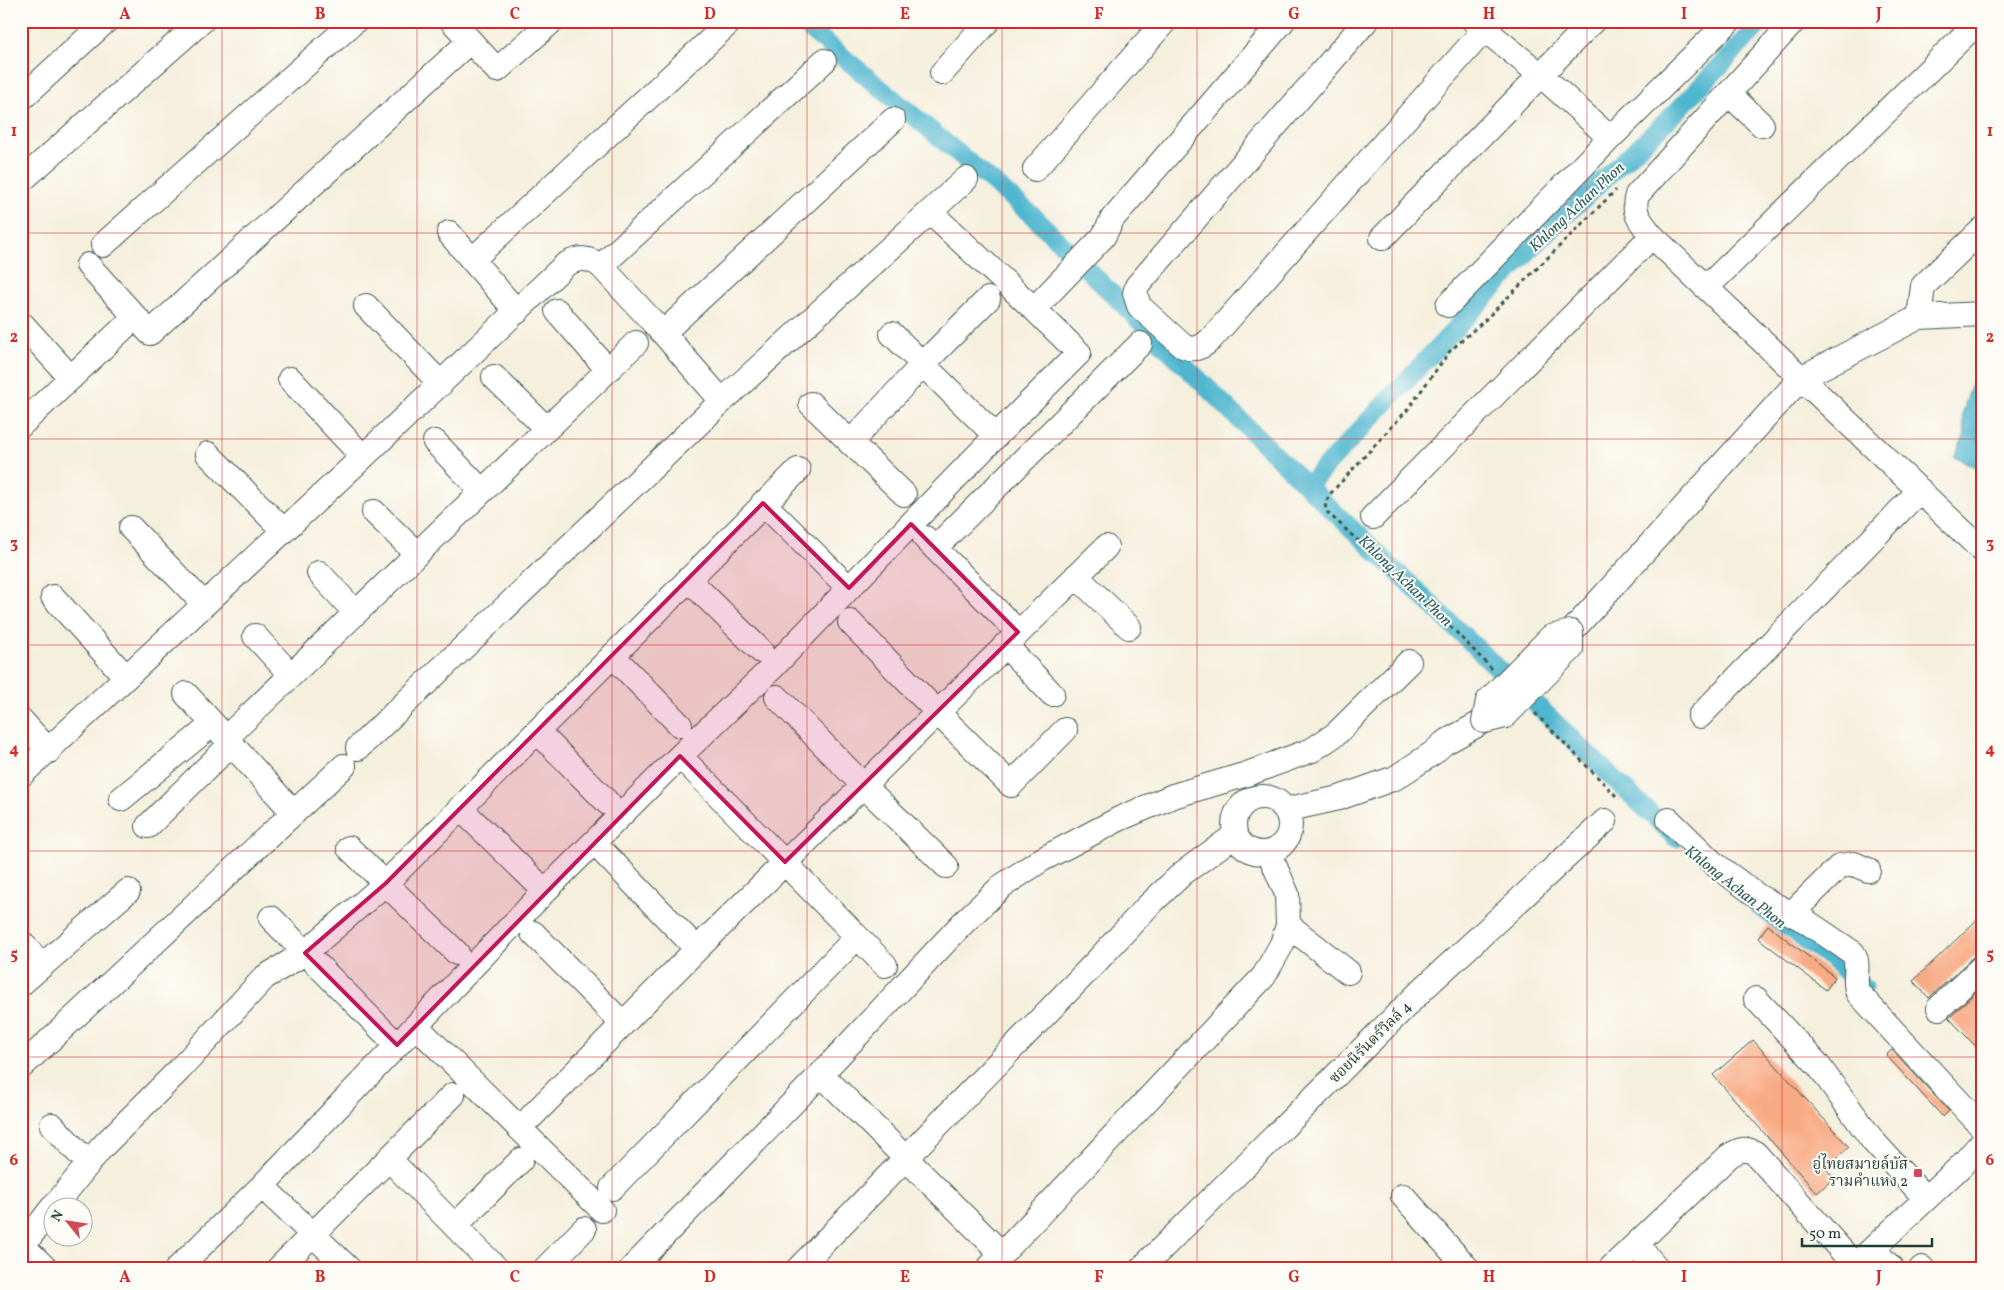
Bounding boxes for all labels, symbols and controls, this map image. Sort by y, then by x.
text: A [119,4,131,26]
text: B [315,4,326,26]
text: C [510,4,520,26]
text: D [704,4,716,26]
text: E [900,4,910,26]
text: F [1094,4,1104,26]
text: G [1288,4,1300,26]
text: H [1483,4,1495,26]
text: I [1681,4,1687,26]
text: J [1875,4,1882,26]
text: 1 [11,121,17,143]
text: 1 [1987,121,1993,143]
water label: Khlong Achan Phon [1525,157,1630,258]
text: 2 [10,327,18,349]
text: 2 [1986,327,1994,349]
water label: Khlong Achan Phon [1353,531,1457,632]
text: 3 [10,533,18,555]
text: 3 [1986,533,1994,555]
text: 4 [9,739,19,761]
text: 4 [1985,739,1995,761]
water label: Khlong Achan Phon [1679,841,1790,934]
text: 5 [10,944,18,966]
text: 5 [1986,944,1994,966]
street label: ซอยนิรันดร์วิลล์ 4 [1324,996,1417,1089]
text: 6 [10,1150,19,1172]
text: 6 [1986,1150,1995,1172]
place label: อู่ไทยสมายล์บัส รามคำแหง 2 [1813,1153,1908,1193]
marker: อู่ไทยสมายล์บัส รามคำแหง 2 [1912,1167,1924,1179]
north arrow [42,1198,92,1248]
text: N [47,1207,69,1225]
scale bar [1802,1215,1932,1247]
text: 50 m [1809,1224,1841,1245]
text: A [119,1267,131,1289]
text: B [315,1267,326,1289]
text: C [510,1267,520,1289]
text: D [704,1267,716,1289]
text: E [900,1267,910,1289]
text: F [1094,1267,1104,1289]
text: G [1288,1267,1300,1289]
text: H [1483,1267,1495,1289]
text: I [1681,1267,1687,1289]
text: J [1875,1267,1882,1289]

